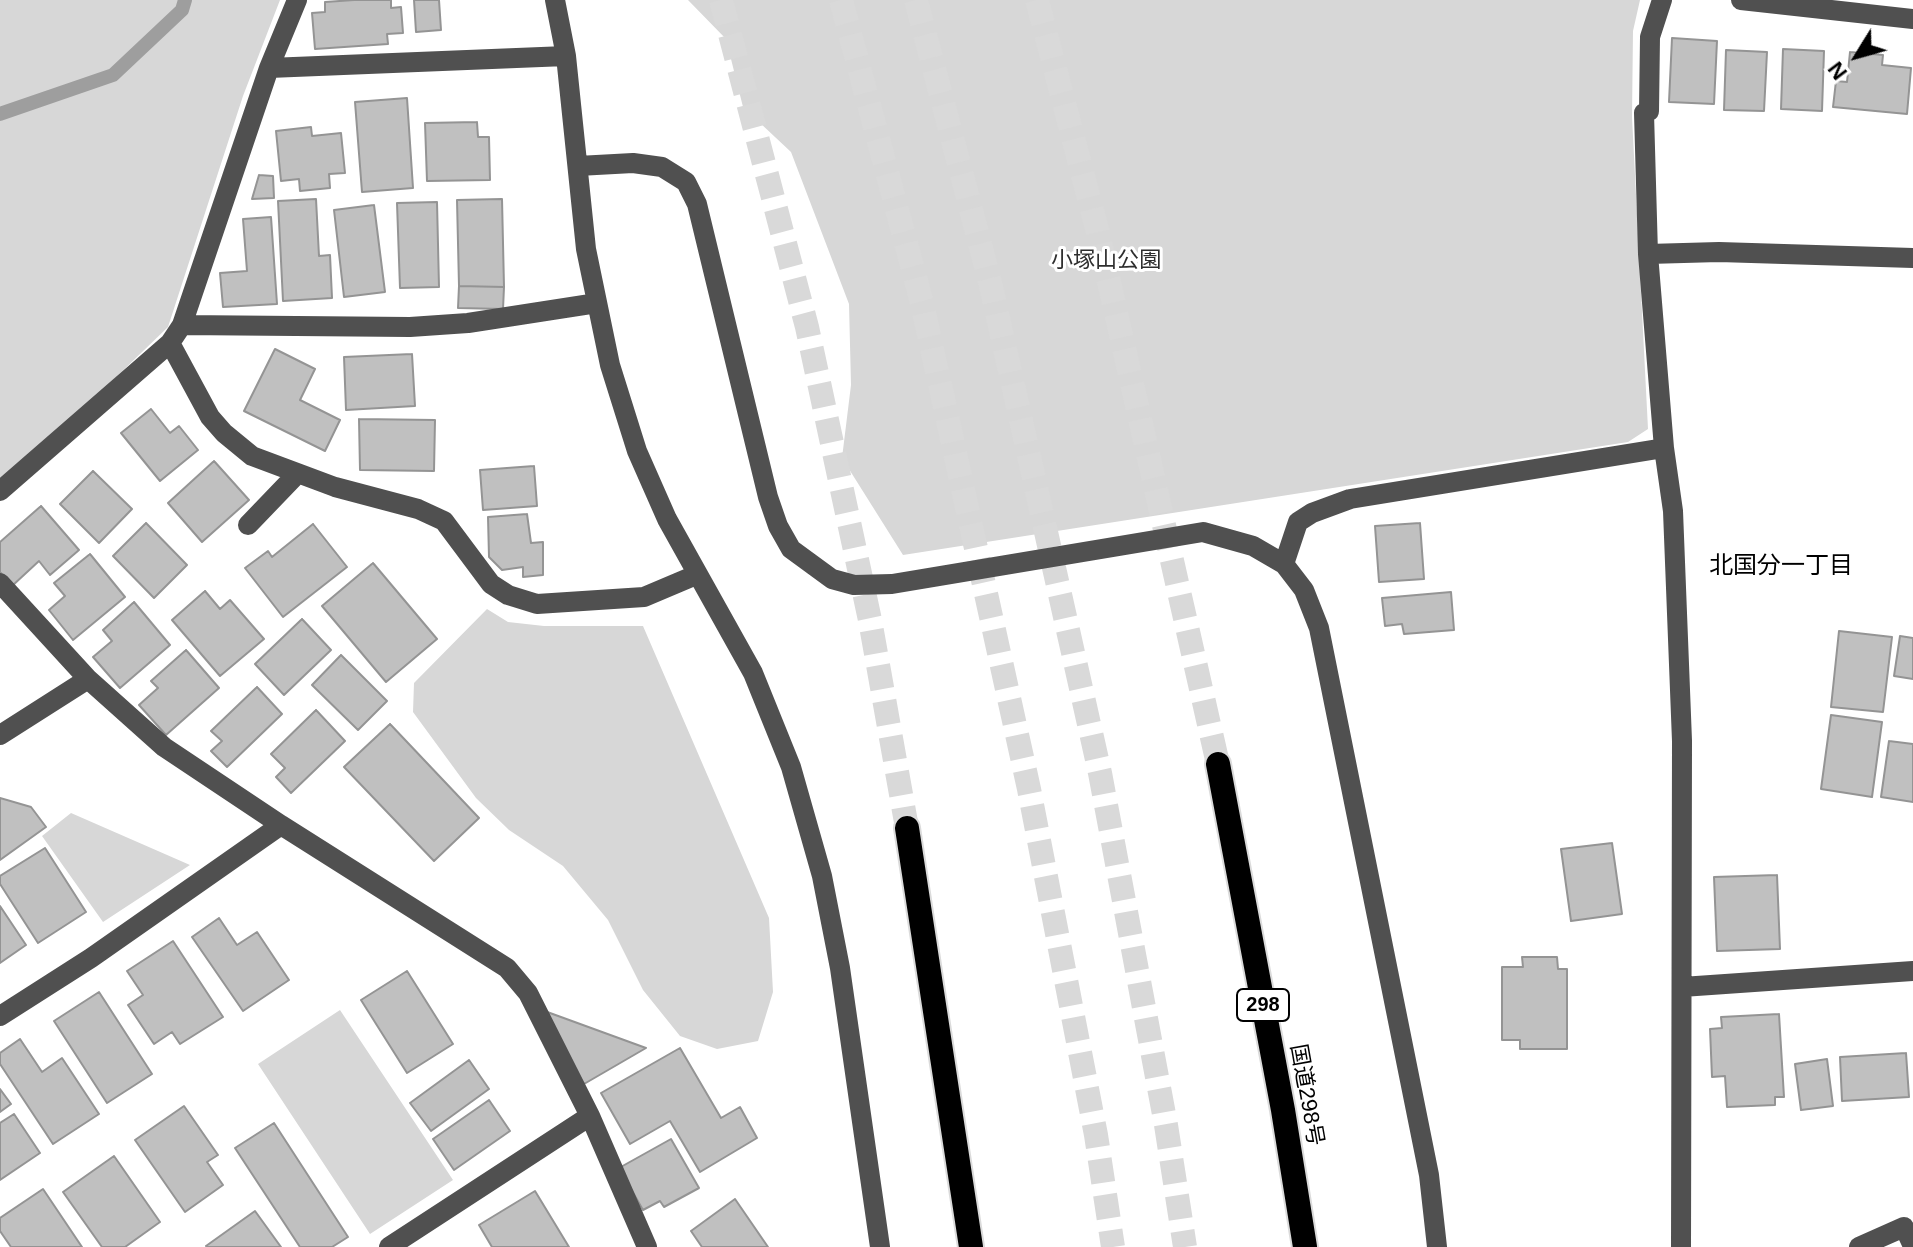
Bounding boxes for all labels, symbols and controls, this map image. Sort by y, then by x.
north arrow [1817,16,1897,96]
text: N [1823,57,1852,85]
park label: 小塚山公園 [1051,248,1161,274]
district label: 北国分一丁目 [1709,552,1853,580]
road number: 298 [1237,989,1289,1021]
street label: 国道298号 [1284,1042,1328,1148]

